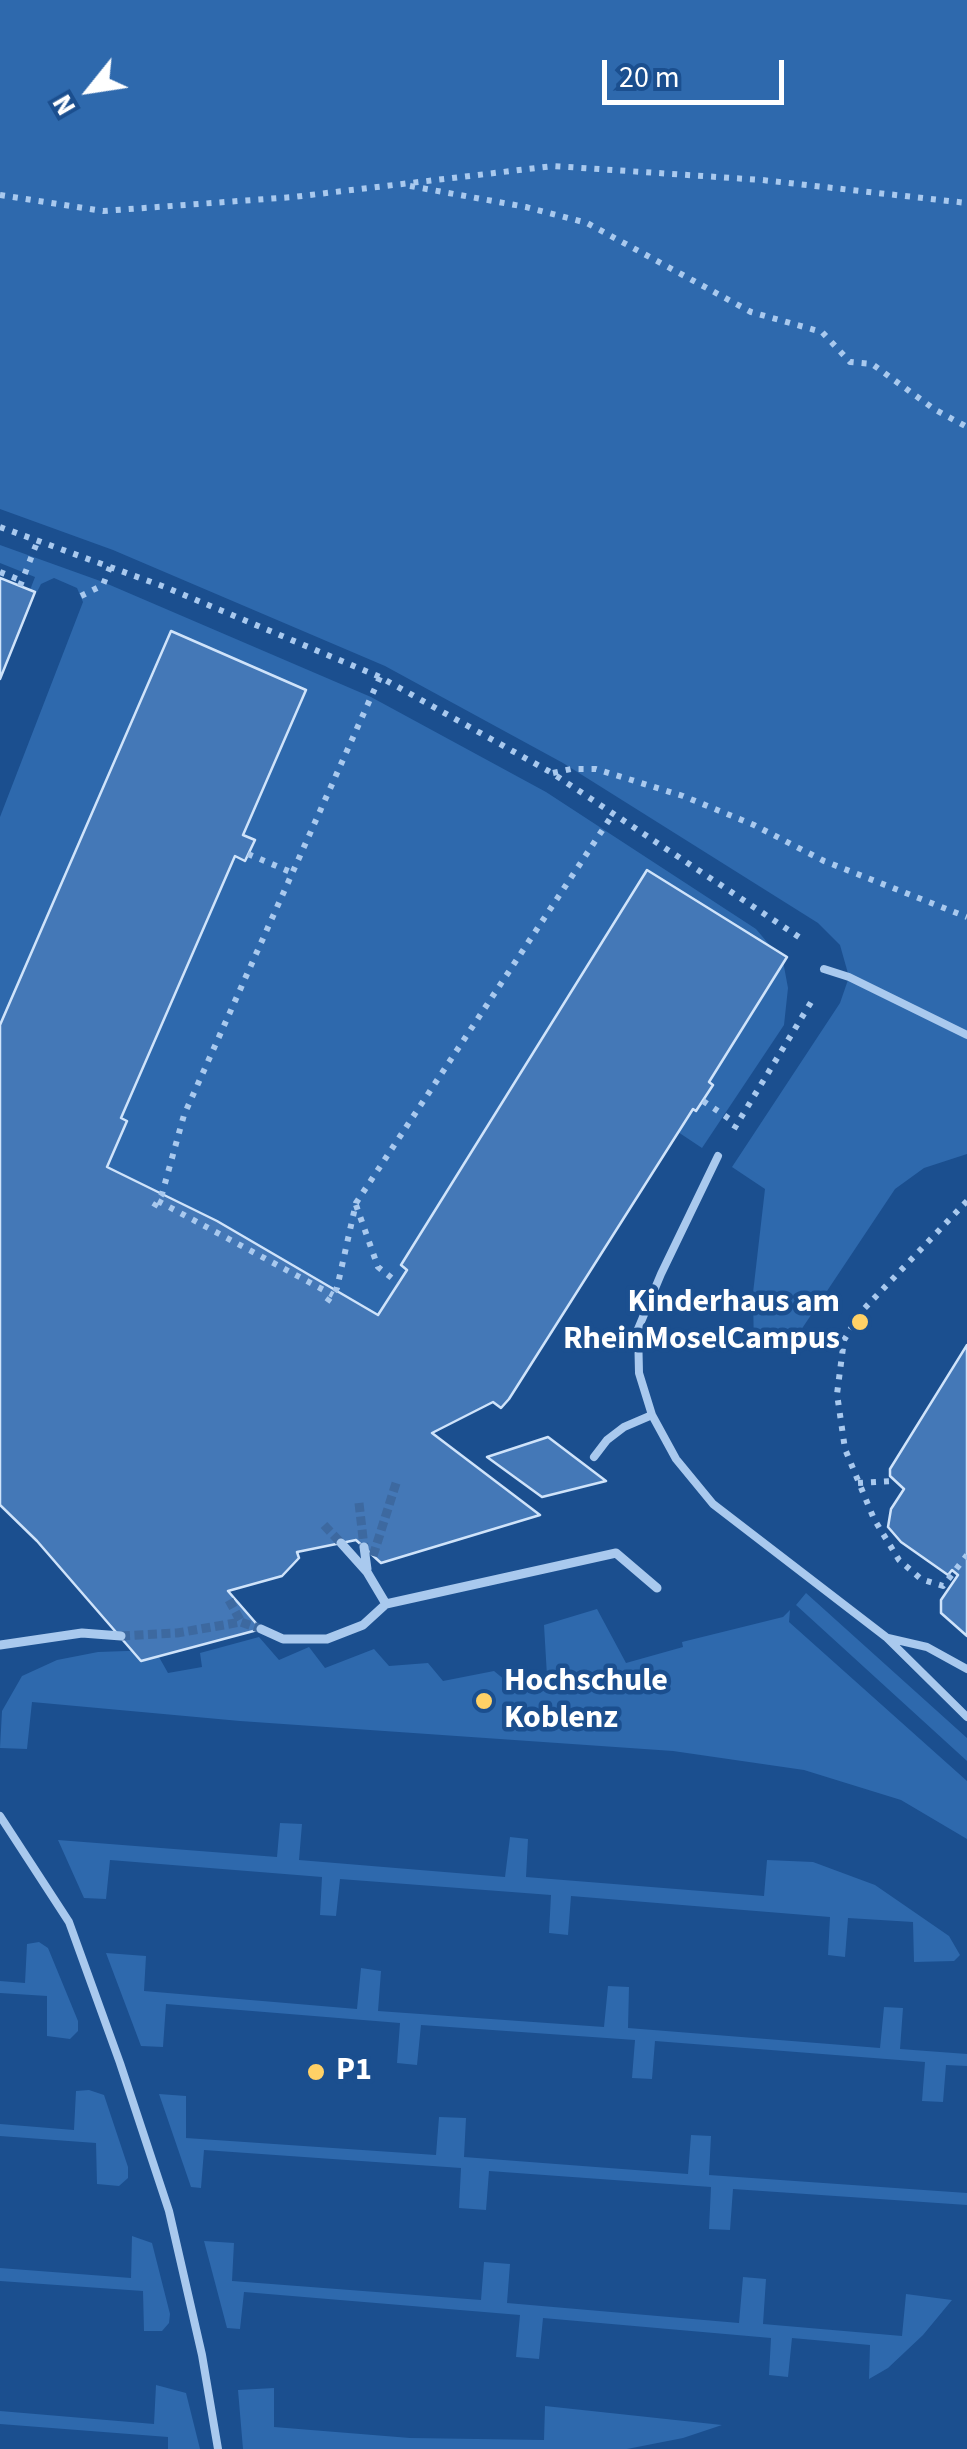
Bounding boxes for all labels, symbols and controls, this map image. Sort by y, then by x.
north arrow [40,40,140,140]
scale bar [607,40,790,102]
text: 20 m [619,56,680,99]
text: N [42,87,86,123]
place label: Kinderhaus am RheinMoselCampus [563,1285,840,1360]
marker: Kinderhaus am RheinMoselCampus [849,1311,871,1333]
place label: Hochschule Koblenz [504,1664,668,1739]
marker: Hochschule Koblenz [473,1690,495,1712]
place label: P1 [336,2053,372,2091]
marker: P1 [305,2061,327,2083]

